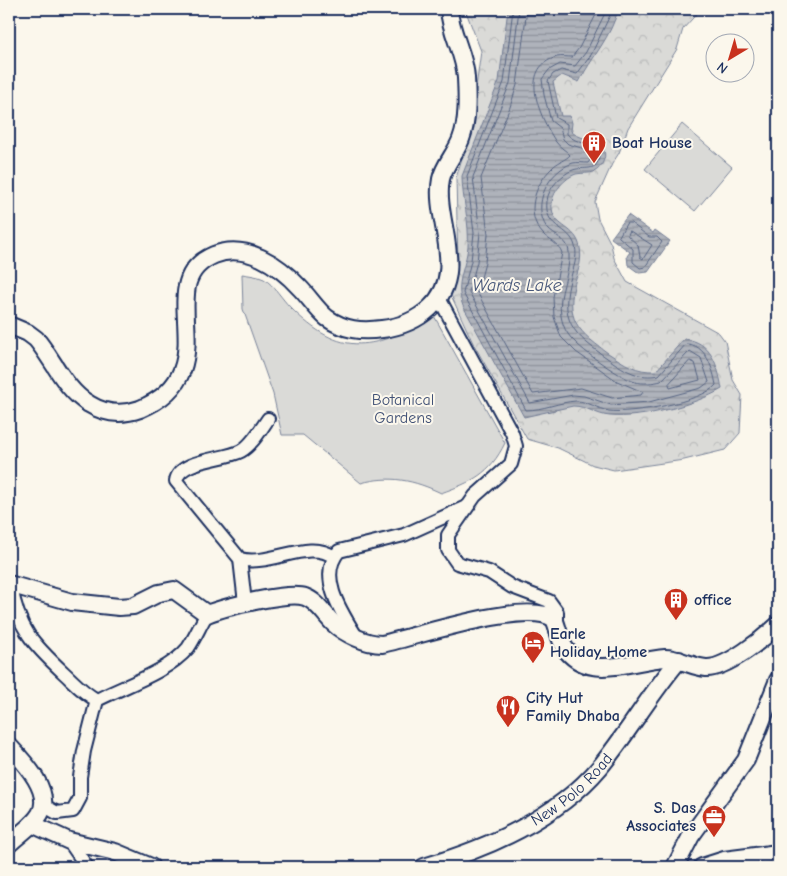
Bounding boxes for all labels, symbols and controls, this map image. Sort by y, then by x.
north arrow [704,32,754,82]
text: N [713,58,731,77]
building icon: Boat House [581,130,607,164]
place label: Boat House [612,134,692,152]
water label: Wards Lake [472,275,562,296]
park label: Botanical Gardens [372,391,434,427]
building icon: office [663,587,689,621]
place label: office [694,591,732,609]
place label: Earle Holiday Home [550,625,647,661]
hotel icon: Earle Holiday Home [520,630,546,664]
place label: City Hut Family Dhaba [526,689,620,725]
restaurant icon: City Hut Family Dhaba [495,694,521,728]
street label: New Polo Road [528,750,616,830]
place label: S. Das Associates [626,799,696,835]
office icon: S. Das Associates [701,804,727,838]

